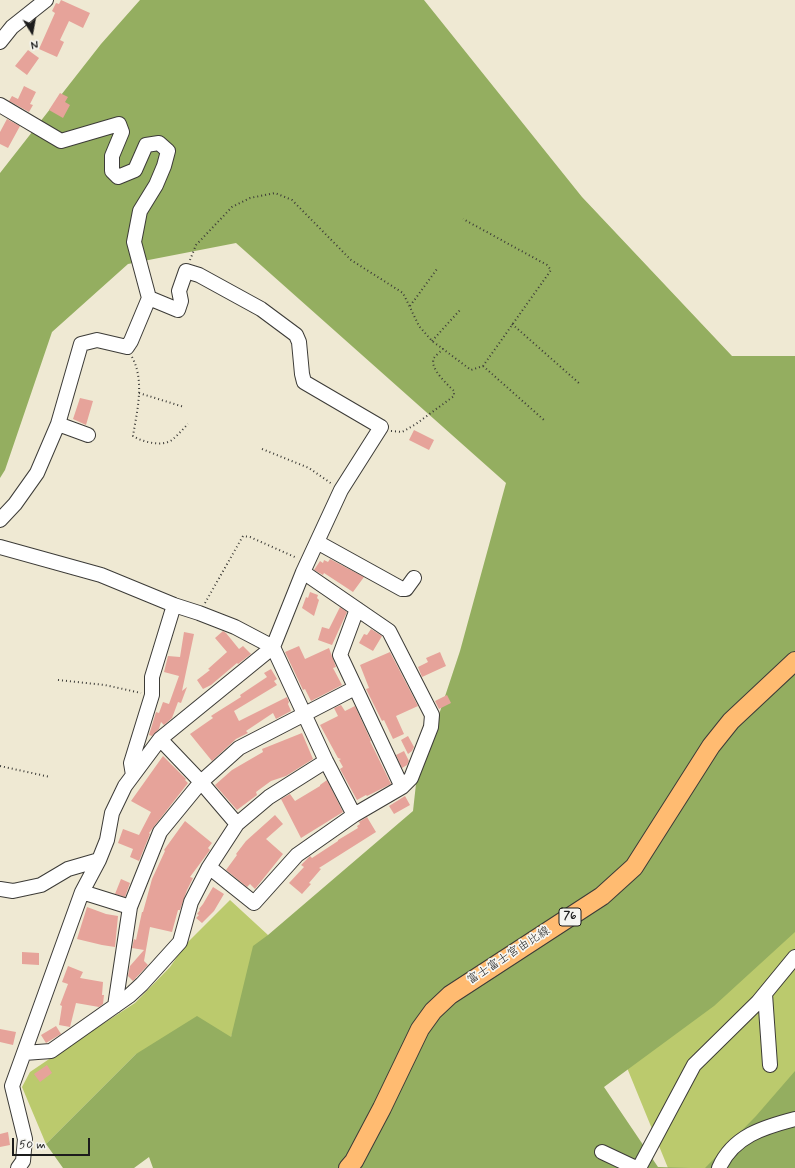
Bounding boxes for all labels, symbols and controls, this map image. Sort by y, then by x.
north arrow [12,12,52,52]
text: N [29,36,39,51]
road number: 76 [559,908,581,926]
street label: 富士富士宮由比線 [465,924,553,988]
scale bar [14,1130,92,1156]
text: 50 m [19,1137,46,1153]

